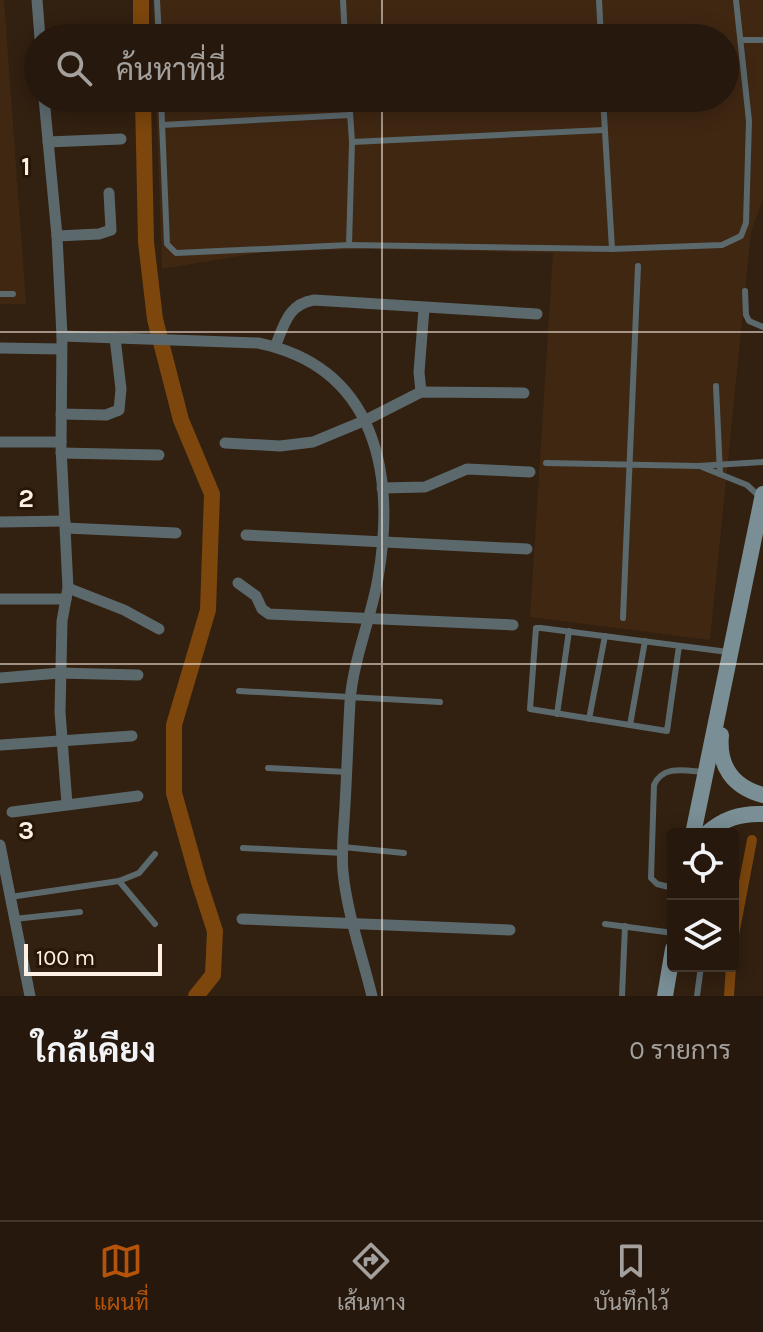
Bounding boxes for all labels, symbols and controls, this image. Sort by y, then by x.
search box [24,24,739,112]
icon: search [52,46,96,90]
text: ค้นหาที่นี่ [116,52,226,88]
text: 1 [21,151,31,182]
text: 2 [18,483,34,514]
text: 3 [18,815,34,846]
map controls [667,828,739,972]
button: locate [667,828,739,900]
button: layers [667,900,739,972]
scale bar [24,940,162,976]
text: 100 m [36,945,95,971]
text: ใกล้เคียง [32,1031,156,1071]
text: 0 รายการ [629,1035,731,1066]
tab: แผนที่ [94,1239,149,1316]
tab: เส้นทาง [337,1239,406,1316]
tab: บันทึกไว้ [594,1239,669,1316]

